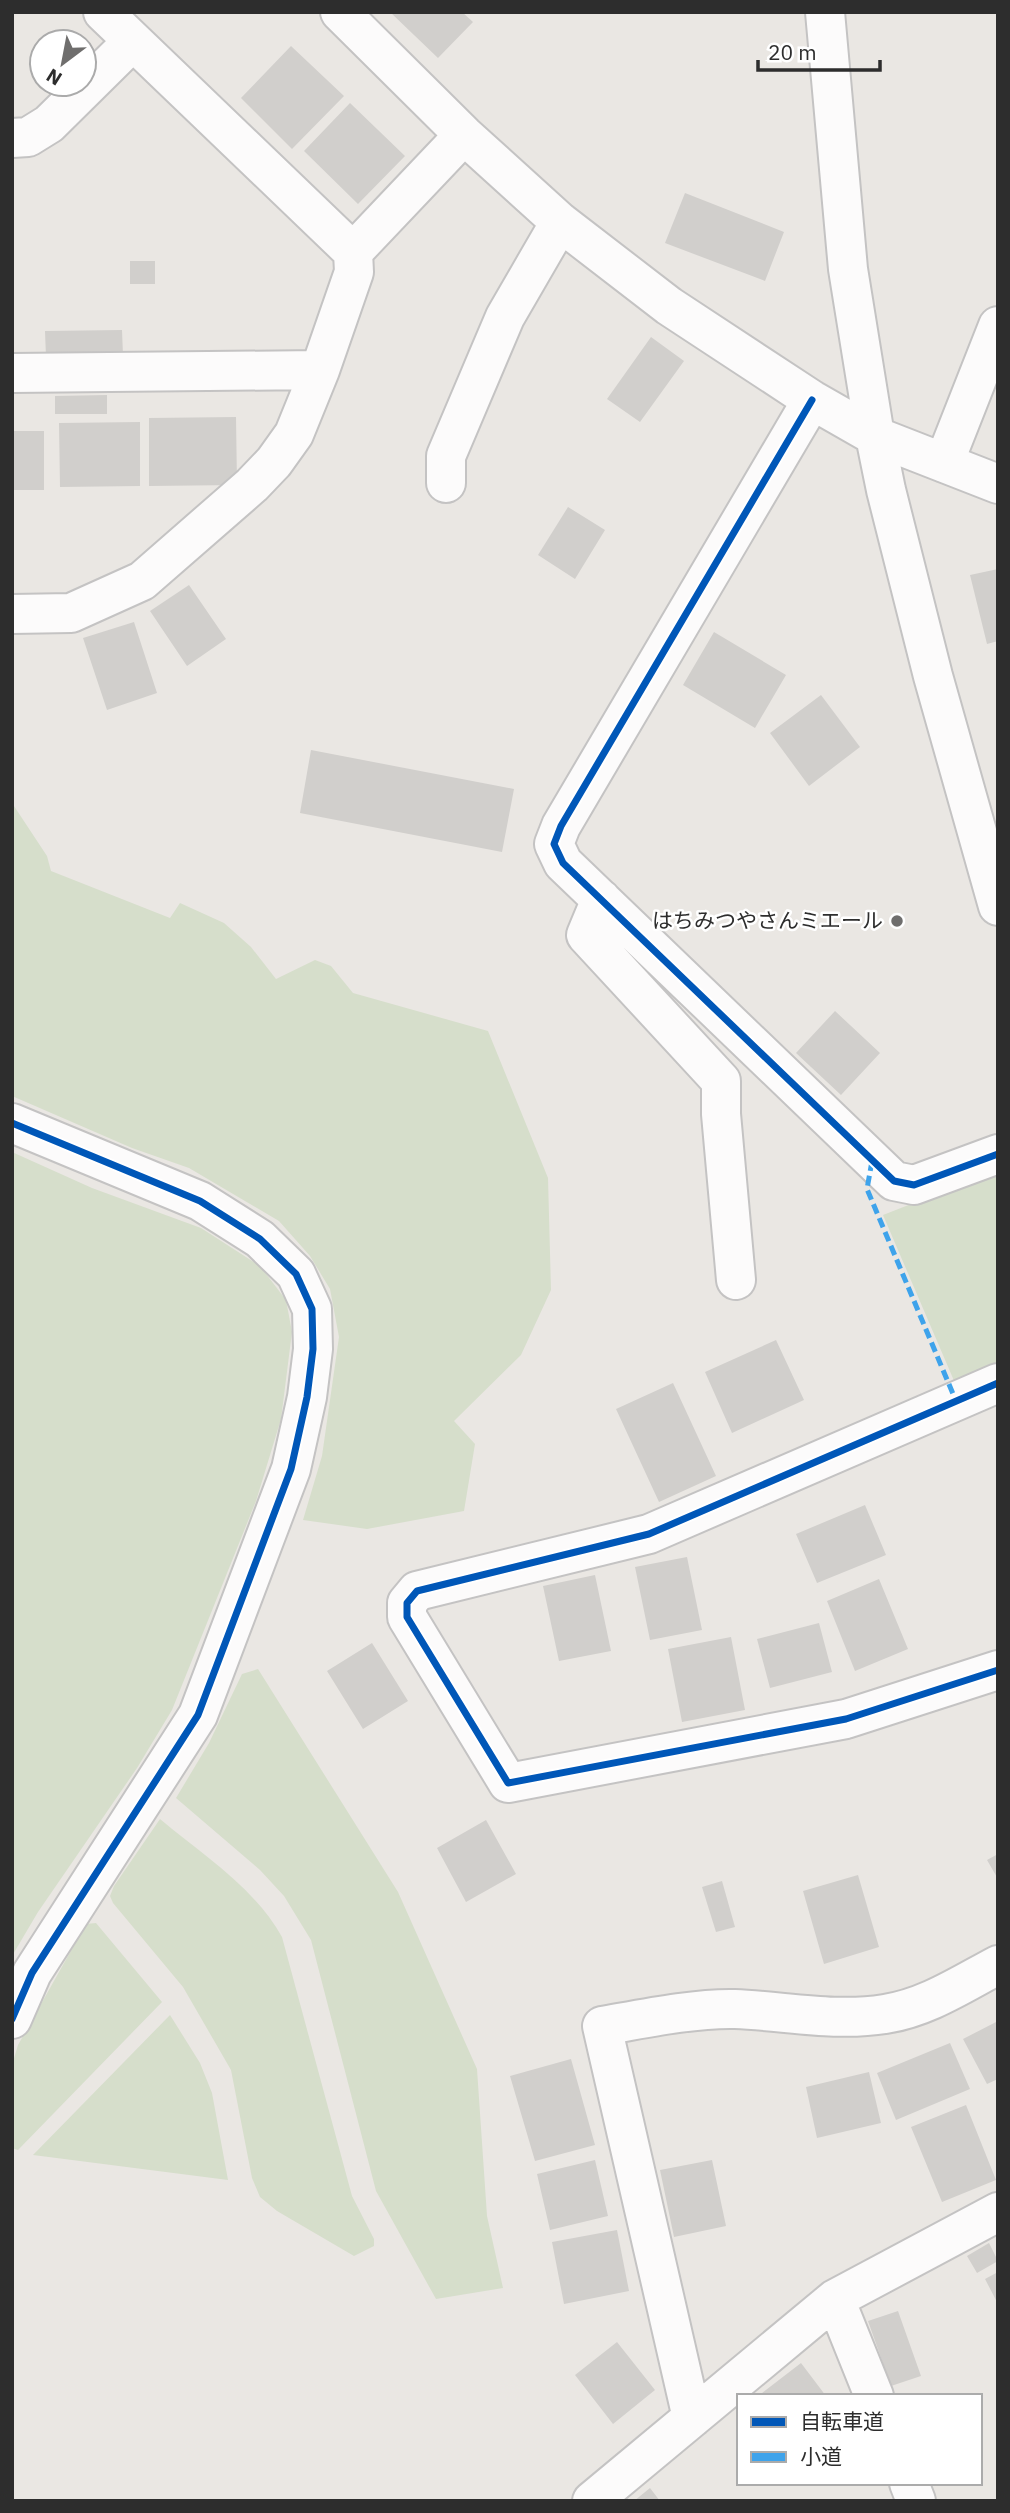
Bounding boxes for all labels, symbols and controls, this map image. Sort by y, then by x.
north arrow [28,28,98,98]
scale bar [758,28,880,72]
text: 20 m [768,38,817,66]
text: N [42,64,66,91]
place label: はちみつやさんミエール [652,906,883,934]
marker: はちみつやさんミエール [889,913,905,929]
legend [737,2394,982,2485]
text: 自転車道 [800,2407,884,2435]
text: 小道 [800,2442,842,2470]

